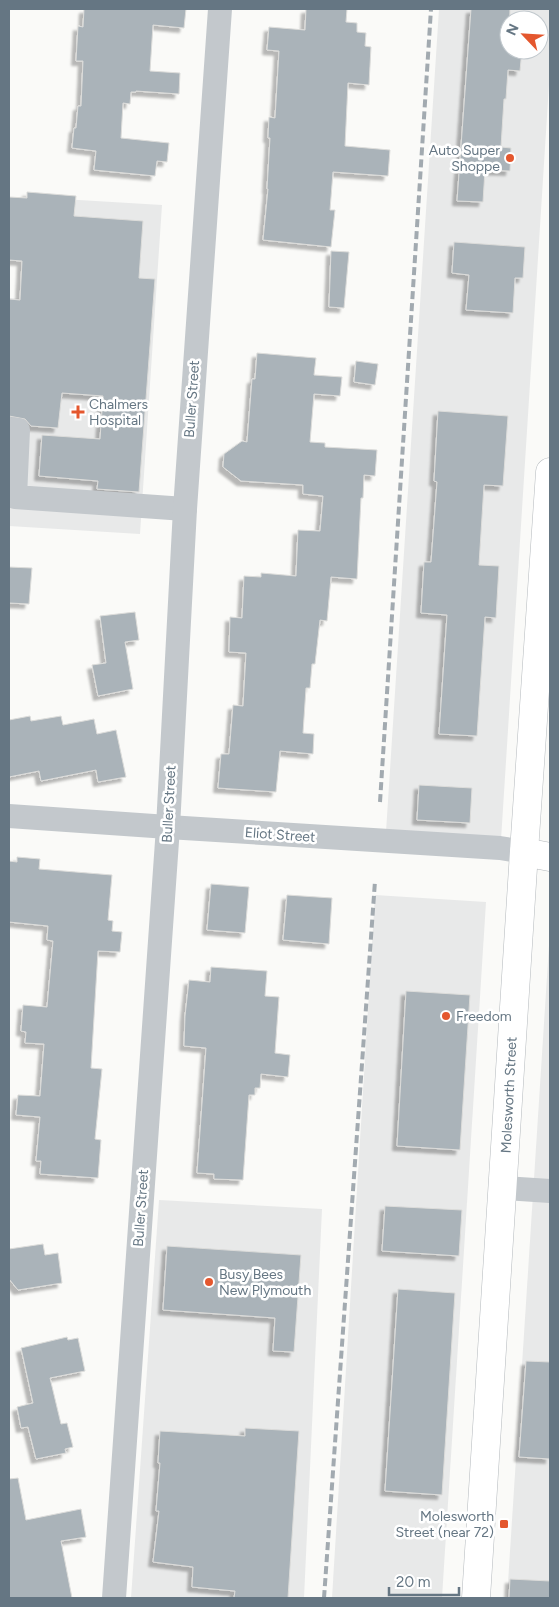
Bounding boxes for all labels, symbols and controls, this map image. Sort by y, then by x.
north arrow [499,10,549,60]
text: N [503,21,523,38]
place label: Auto Super Shoppe [429,142,500,175]
marker: Auto Super Shoppe [504,152,516,164]
street label: Buller Street [181,360,203,438]
place label: Chalmers Hospital [89,396,148,429]
marker: Chalmers Hospital [71,405,85,419]
street label: Buller Street [158,765,180,843]
street label: Eliot Street [244,824,316,846]
place label: Freedom [456,1008,512,1025]
marker: Freedom [440,1010,452,1022]
street label: Molesworth Street [497,1036,521,1154]
street label: Buller Street [130,1169,152,1247]
place label: Busy Bees New Plymouth [219,1266,311,1299]
marker: Busy Bees New Plymouth [203,1276,215,1288]
place label: Molesworth Street (near 72) [395,1508,494,1541]
marker: Molesworth Street (near 72) [498,1518,510,1530]
scale bar [389,1564,459,1596]
text: 20 m [396,1573,430,1591]

